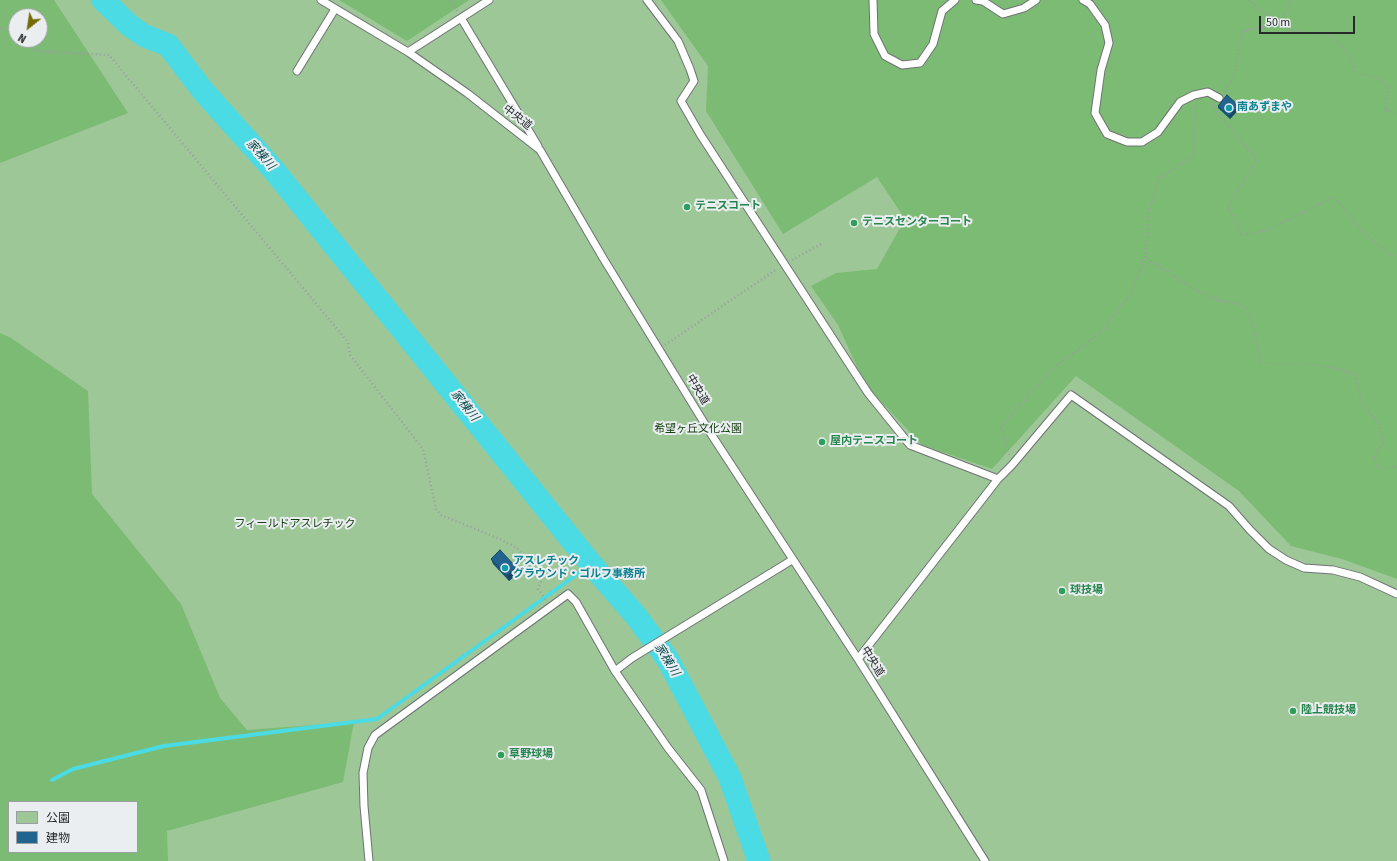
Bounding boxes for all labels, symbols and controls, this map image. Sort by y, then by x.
north arrow [8,8,48,48]
scale bar [1261,8,1357,34]
text: 50 m [1266,14,1290,31]
text: N [15,30,29,46]
place label: 南あずまや [1237,101,1292,115]
street label: 中央道 [500,103,534,133]
marker: 南あずまや [1224,103,1234,113]
water label: 家棟川 [243,137,277,173]
place label: テニスコート [695,200,761,214]
marker: テニスコート [682,202,692,212]
place label: テニスセンターコート [862,216,972,230]
marker: テニスセンターコート [849,218,859,228]
street label: 中央道 [683,372,711,408]
water label: 家棟川 [447,387,481,425]
park label: 希望ヶ丘文化公園 [654,423,742,437]
place label: 屋内テニスコート [830,435,918,449]
marker: 屋内テニスコート [817,437,827,447]
park label: フィールドアスレチック [235,518,355,532]
place label: アスレチック グラウンド・ゴルフ事務所 [513,555,645,581]
marker: アスレチック グラウンド・ゴルフ事務所 [500,563,510,573]
place label: 球技場 [1070,584,1103,598]
marker: 球技場 [1057,586,1067,596]
water label: 家棟川 [650,641,682,679]
street label: 中央道 [858,645,886,679]
place label: 陸上競技場 [1301,704,1356,718]
marker: 陸上競技場 [1288,706,1298,716]
place label: 草野球場 [509,748,553,762]
marker: 草野球場 [496,750,506,760]
legend [8,801,138,853]
text: 公園 [46,810,70,827]
text: 建物 [46,830,70,847]

